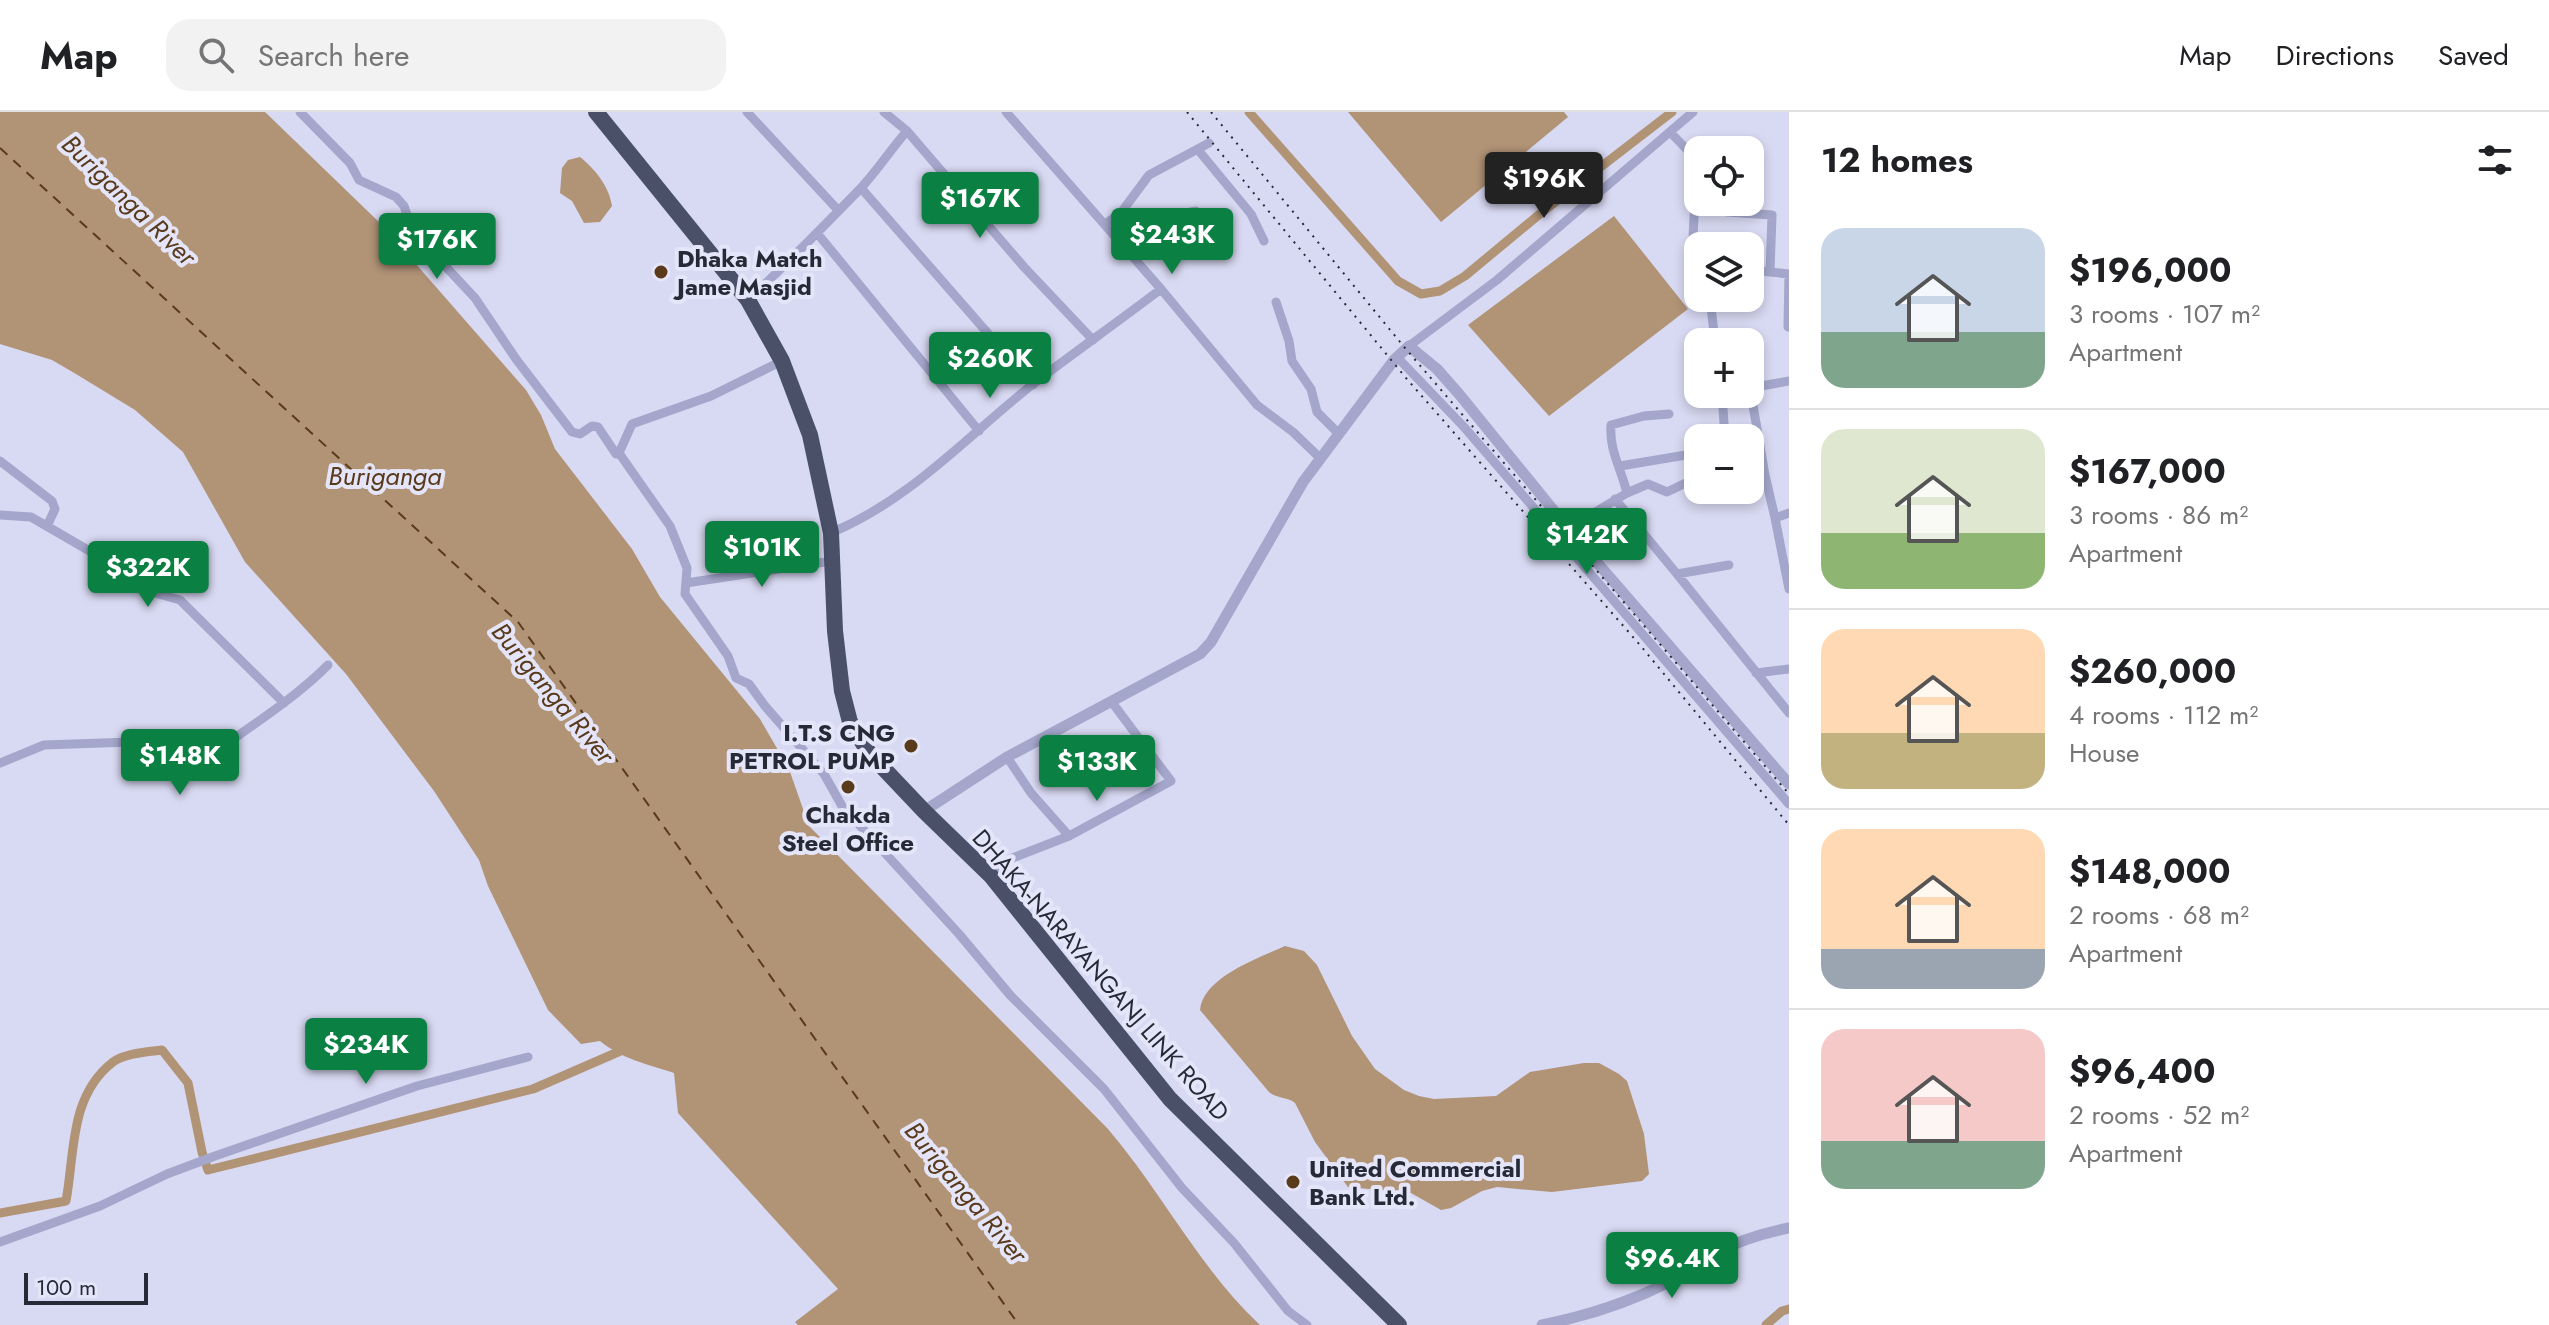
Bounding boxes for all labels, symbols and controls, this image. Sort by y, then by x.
search box [166,19,726,91]
text: Map [40,28,118,83]
icon: search [194,33,238,77]
text: Search here [258,34,410,77]
text: Map [2179,35,2231,76]
text: Directions [2275,35,2394,76]
text: Saved [2438,35,2509,76]
water label: Buriganga River [53,126,206,275]
map controls [1684,136,1764,504]
button: locate [1684,136,1764,216]
text: 12 homes [1821,136,1973,185]
icon: filters [2473,138,2517,182]
pin: $196K [1488,152,1600,220]
text: $196K [1503,159,1585,197]
pin: $167K [924,172,1036,240]
text: $167K [940,179,1020,217]
pin: $243K [1116,208,1228,276]
pin: $176K [381,213,493,281]
text: $243K [1129,215,1215,253]
text: $176K [397,220,477,258]
button: layers [1684,232,1764,312]
place label: Dhaka Match Jame Masjid [673,241,823,304]
text: $196,000 [2069,246,2232,295]
icon: home [1885,260,1981,356]
marker: Dhaka Match Jame Masjid [652,263,670,281]
text: 3 rooms · 107 m² [2069,295,2260,333]
button: + [1684,328,1764,408]
pin: $260K [934,332,1046,400]
text: Apartment [2069,333,2182,371]
text: $260K [947,339,1033,377]
button: − [1684,424,1764,504]
text: $167,000 [2069,447,2226,496]
water label: Buriganga [328,457,442,495]
icon: home [1885,461,1981,557]
text: 3 rooms · 86 m² [2069,496,2248,534]
pin: $142K [1531,508,1643,576]
text: $142K [1546,515,1628,553]
pin: $101K [706,521,818,589]
text: $101K [723,528,801,566]
text: Apartment [2069,534,2182,572]
pin: $322K [92,541,204,609]
text: $322K [106,548,190,586]
water label: Buriganga River [482,614,624,773]
text: $260,000 [2069,647,2236,696]
icon: home [1885,661,1981,757]
text: 4 rooms · 112 m² [2069,696,2258,734]
place label: I.T.S CNG PETROL PUMP [729,715,895,778]
pin: $148K [124,729,236,797]
text: House [2069,734,2139,772]
pin: $133K [1041,735,1153,803]
text: $148K [139,736,221,774]
marker: I.T.S CNG PETROL PUMP [902,737,920,755]
text: $133K [1057,742,1137,780]
marker: Chakda Steel Office [839,778,857,796]
place label: Chakda Steel Office [782,797,914,860]
street label: DHAKA-NARAYANGANJ LINK ROAD [964,821,1238,1129]
text: $148,000 [2069,847,2231,896]
icon: home [1885,861,1981,957]
text: 2 rooms · 68 m² [2069,896,2249,934]
text: Apartment [2069,934,2182,972]
pin: $234K [310,1018,422,1086]
text: $234K [323,1025,409,1063]
text: $96,400 [2069,1047,2215,1096]
icon: home [1885,1061,1981,1157]
text: 2 rooms · 52 m² [2069,1096,2249,1134]
water label: Buriganga River [895,1113,1037,1272]
text: Apartment [2069,1134,2182,1172]
place label: United Commercial Bank Ltd. [1309,1151,1521,1214]
marker: United Commercial Bank Ltd. [1284,1173,1302,1191]
pin: $96.4K [1607,1232,1737,1300]
text: $96.4K [1624,1239,1720,1277]
scale bar [24,1269,148,1305]
text: 100 m [36,1271,96,1303]

